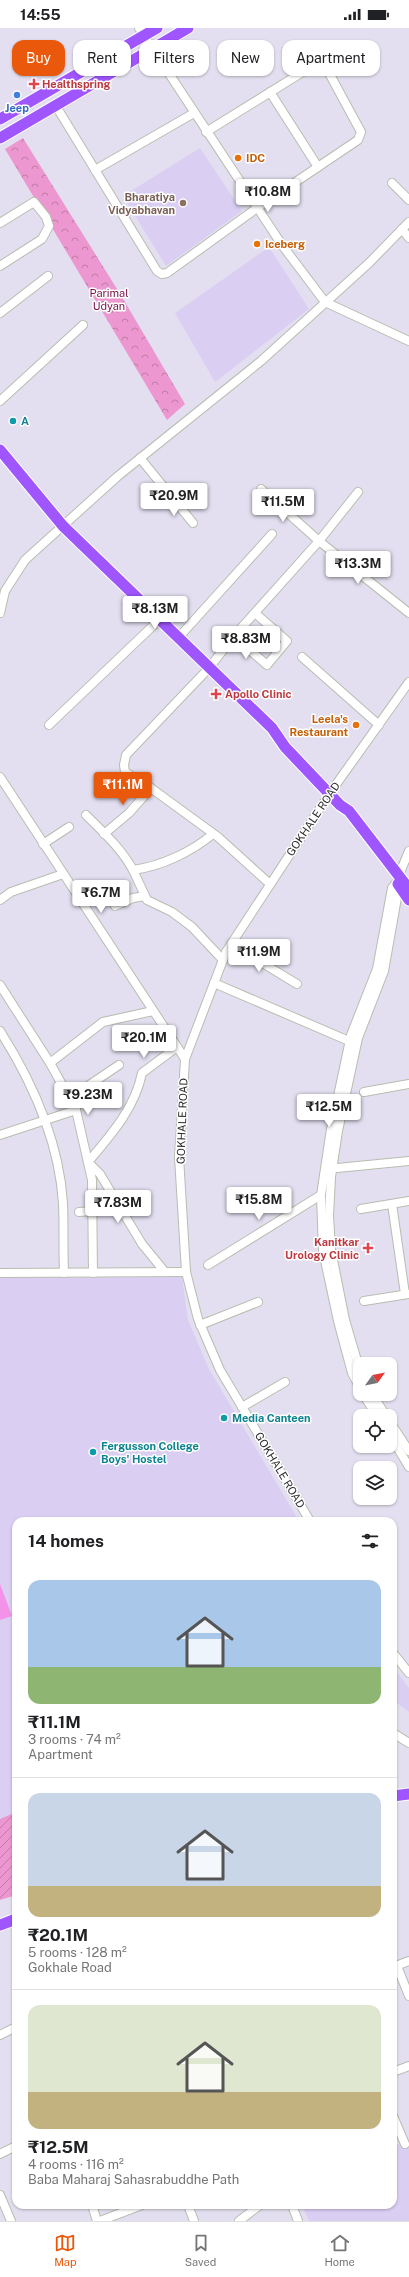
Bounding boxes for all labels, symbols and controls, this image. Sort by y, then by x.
text: 14:55 [20,6,61,23]
chip: Buy [12,40,65,76]
chip: Rent [73,40,131,76]
chip: Filters [139,40,209,76]
chip: New [217,40,274,76]
chip: Apartment [282,40,380,76]
place label: Healthspring [42,78,111,90]
marker: Healthspring [29,79,39,89]
marker: Jeep [12,90,22,100]
place label: Jeep [5,102,29,114]
place label: IDC [246,152,265,164]
marker: IDC [233,153,243,163]
pin: ₹10.8M [235,179,301,213]
text: ₹10.8M [245,184,291,199]
place label: Bharatiya Vidyabhavan [108,191,175,216]
marker: Bharatiya Vidyabhavan [178,198,188,208]
place label: Iceberg [265,238,305,250]
marker: Iceberg [252,239,262,249]
park label: Parimal Udyan [90,287,129,312]
place label: A [21,415,29,427]
marker: A [8,416,18,426]
pin: ₹20.9M [141,483,207,517]
text: ₹20.9M [150,488,199,503]
pin: ₹11.5M [250,489,316,523]
text: ₹11.5M [261,494,305,509]
pin: ₹13.3M [325,551,391,585]
text: ₹13.3M [335,556,381,571]
pin: ₹8.13M [122,596,188,630]
text: ₹8.13M [132,601,178,616]
pin: ₹8.83M [213,626,279,660]
text: ₹8.83M [221,631,271,646]
marker: Apollo Clinic [210,688,222,700]
place label: Apollo Clinic [225,688,291,700]
place label: Leela's Restaurant [290,713,348,738]
marker: Leela's Restaurant [351,720,361,730]
pin: ₹11.1M [90,772,156,806]
text: ₹11.1M [103,777,143,792]
street label: GOKHALE ROAD [284,780,342,858]
pin: ₹6.7M [73,880,129,914]
text: ₹6.7M [81,885,121,900]
pin: ₹11.9M [226,939,292,973]
text: ₹11.9M [237,944,281,959]
pin: ₹20.1M [111,1025,177,1059]
text: ₹20.1M [121,1030,167,1045]
street label: GOKHALE ROAD [174,1077,190,1164]
pin: ₹9.23M [55,1082,121,1116]
text: ₹9.23M [63,1087,113,1102]
pin: ₹12.5M [296,1094,362,1128]
text: ₹12.5M [306,1099,352,1114]
pin: ₹15.8M [226,1187,292,1221]
pin: ₹7.83M [85,1190,151,1224]
text: ₹15.8M [236,1192,282,1207]
text: ₹7.83M [94,1195,142,1210]
place label: Kanitkar Urology Clinic [285,1236,359,1261]
marker: Kanitkar Urology Clinic [362,1242,374,1254]
north arrow [353,1357,397,1401]
map controls [353,1357,397,1505]
button: locate [353,1409,397,1453]
place label: Media Canteen [232,1412,311,1424]
marker: Media Canteen [219,1413,229,1423]
street label: GOKHALE ROAD [253,1430,308,1510]
place label: Fergusson College Boys' Hostel [101,1440,199,1465]
marker: Fergusson College Boys' Hostel [88,1447,98,1457]
button: layers [353,1461,397,1505]
icon: filters [359,1530,381,1552]
text: 14 homes [28,1531,104,1551]
icon: home [169,1606,241,1678]
text: ₹11.1M [28,1712,81,1732]
text: 3 rooms · 74 m² [28,1732,121,1747]
text: Apartment [28,1747,93,1762]
icon: home [169,1819,241,1891]
text: ₹20.1M [28,1925,88,1945]
text: 5 rooms · 128 m² [28,1945,127,1960]
text: Gokhale Road [28,1960,112,1975]
icon: home [169,2031,241,2103]
text: ₹12.5M [28,2137,89,2157]
text: 4 rooms · 116 m² [28,2157,124,2172]
text: Baba Maharaj Sahasrabuddhe Path [28,2172,239,2187]
tab: Map [54,2232,76,2268]
tab: Saved [185,2232,216,2268]
tab: Home [325,2232,355,2268]

